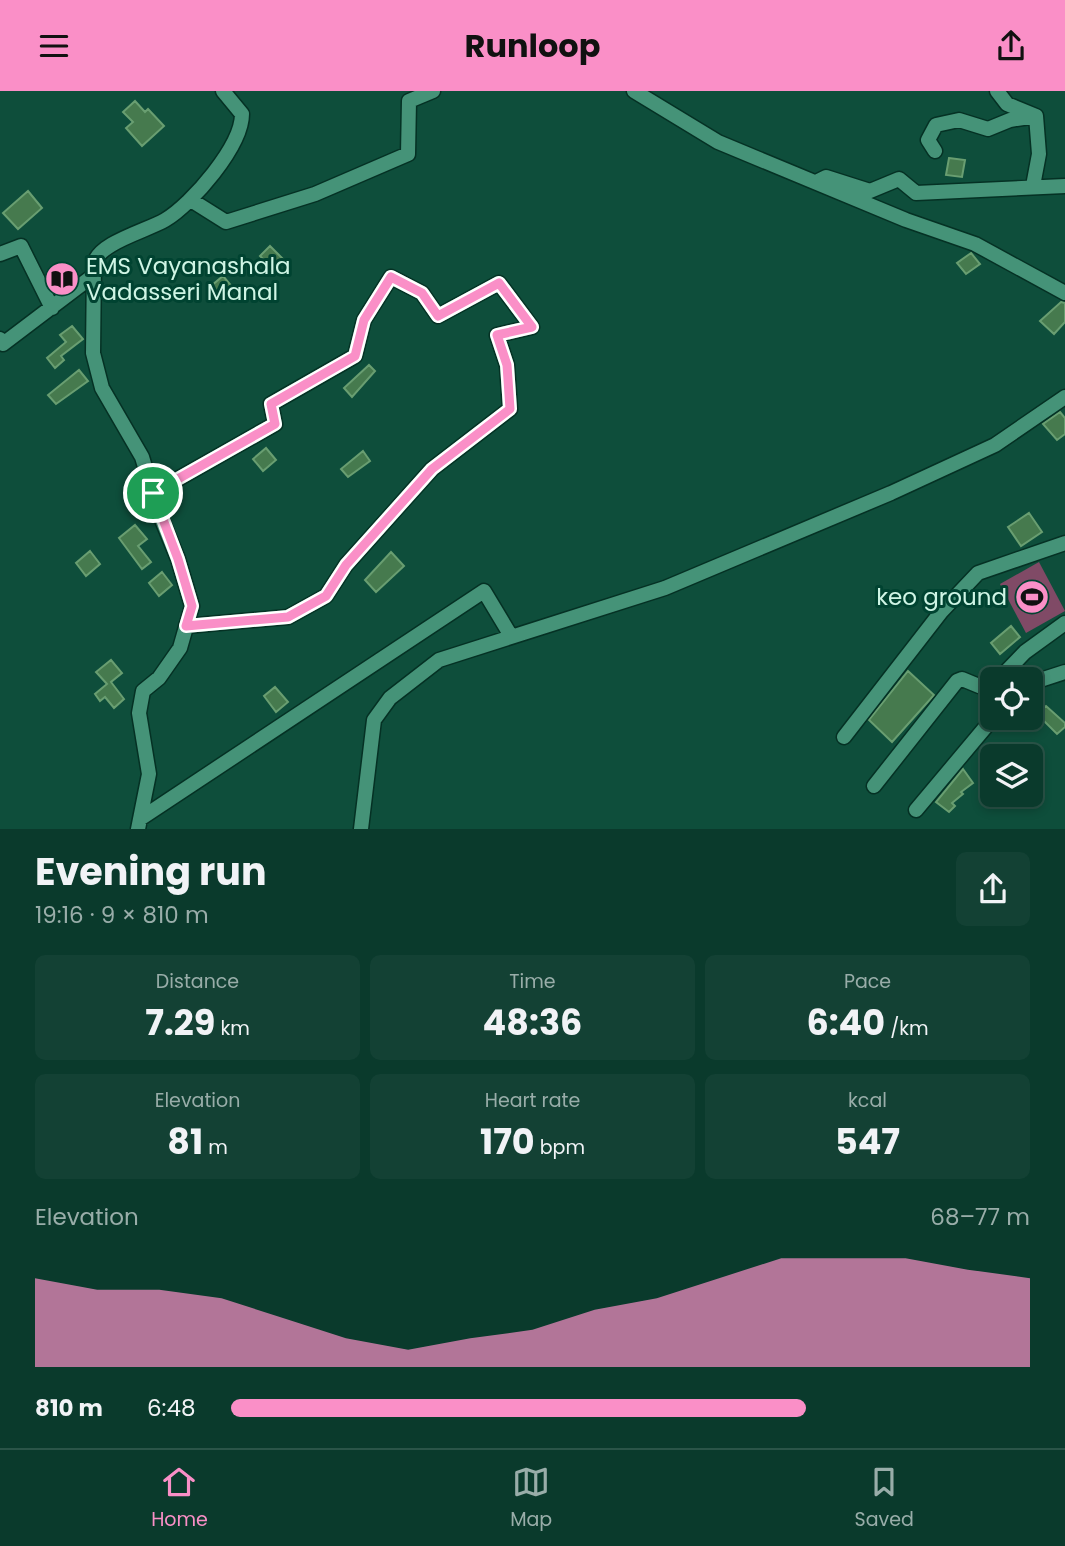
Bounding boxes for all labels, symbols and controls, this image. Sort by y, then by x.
text: Runloop [465,23,600,68]
icon: menu [35,27,73,65]
icon: share [992,27,1030,65]
place label: EMS Vayanashala Vadasseri Manal [86,250,291,308]
library icon: EMS Vayanashala Vadasseri Manal [43,260,81,298]
pin [123,463,183,523]
icon: arrive [134,474,172,512]
sports icon: keo ground [1013,578,1051,616]
place label: keo ground [876,581,1007,613]
map controls [980,667,1043,807]
button: locate [980,667,1043,730]
button: layers [980,744,1043,807]
text: Evening run [35,845,267,898]
button: share [956,852,1030,926]
text: 19:16 · 9 × 810 m [35,899,209,931]
text: Distance [156,968,239,995]
text: Time [509,968,556,995]
text: Pace [844,968,891,995]
text: 7.29 [145,998,215,1047]
text: 48:36 [483,998,582,1047]
text: 6:40 [806,998,885,1047]
text: km [215,1015,250,1042]
text: /km [885,1015,929,1042]
text: Elevation [155,1087,240,1114]
text: Heart rate [485,1087,580,1114]
text: kcal [848,1087,887,1114]
text: 81 [167,1117,203,1166]
text: 170 [480,1117,535,1166]
text: 547 [835,1117,900,1166]
text: m [203,1134,228,1161]
text: bpm [535,1134,585,1161]
text: Elevation [35,1201,139,1233]
text: 68–77 m [930,1201,1030,1233]
text: 810 m [35,1392,103,1424]
text: 6:48 [147,1392,195,1424]
tab: Home [151,1463,208,1534]
tab: Map [510,1463,552,1534]
tab: Saved [855,1463,914,1534]

